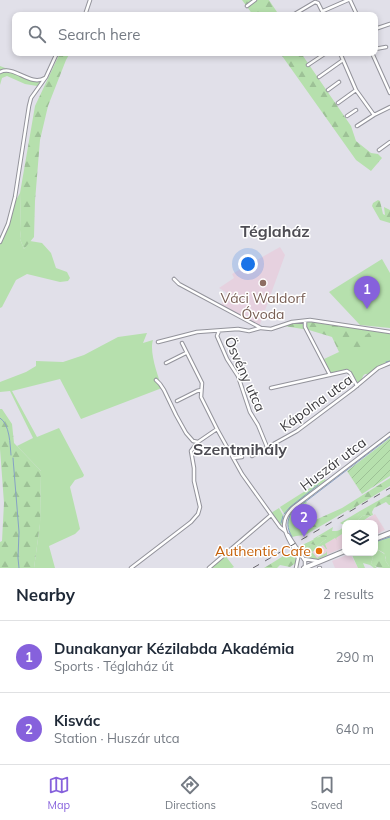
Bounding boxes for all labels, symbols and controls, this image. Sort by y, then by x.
search box [12,12,378,56]
icon: search [26,23,48,45]
text: Search here [58,25,140,44]
district label: Téglaház [240,221,310,241]
your location [238,254,258,274]
pin: 1 [354,276,380,309]
marker: Váci Waldorf Óvoda [258,278,268,288]
place label: Váci Waldorf Óvoda [220,289,306,323]
street label: Ösvény utca [221,334,269,414]
street label: Kápolna utca [276,371,356,435]
street label: Huszár utca [296,433,370,495]
district label: Szentmihály [193,439,287,459]
pin: 2 [291,504,317,537]
map controls [342,520,378,556]
button: layers [342,520,378,556]
place label: Authentic Cafe [215,542,311,560]
marker: Authentic Cafe [314,546,324,556]
text: Nearby [16,584,75,605]
text: 2 results [323,586,374,602]
text: Dunakanyar Kézilabda Akadémia [54,639,294,658]
text: 1 [25,649,33,665]
text: 290 m [336,649,374,665]
text: Sports · Téglaház út [54,658,173,674]
text: Kisvác [54,711,100,730]
text: 2 [25,721,33,737]
text: 640 m [336,721,374,737]
text: Station · Huszár utca [54,730,180,746]
tab: Map [47,774,70,812]
tab: Directions [165,774,216,812]
tab: Saved [311,774,343,812]

